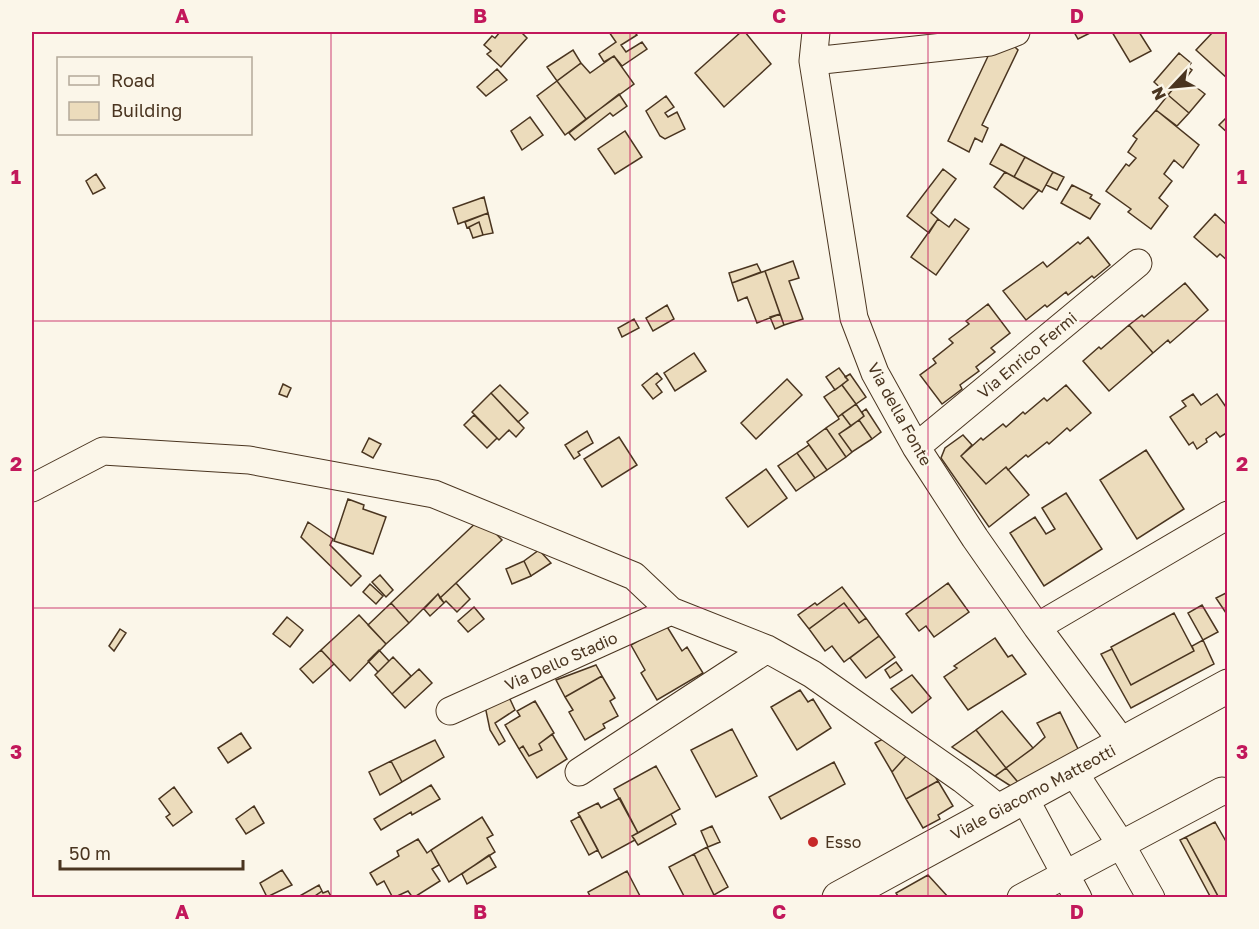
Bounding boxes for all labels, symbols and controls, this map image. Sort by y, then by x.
text: A [175,3,189,27]
text: B [473,3,487,27]
text: C [772,3,786,27]
text: D [1070,3,1084,27]
legend [57,57,252,135]
north arrow [1142,57,1202,117]
text: Road [111,69,155,91]
text: N [1147,84,1170,103]
text: Building [111,99,182,121]
text: 1 [11,164,21,188]
text: 1 [1237,164,1247,188]
street label: Via Enrico Fermi [973,308,1081,402]
street label: Via della Fonte [863,359,937,469]
text: 2 [10,451,22,475]
text: 2 [1236,451,1248,475]
street label: Via Dello Stadio [502,627,620,695]
text: 3 [10,739,22,763]
text: 3 [1236,739,1248,763]
street label: Viale Giacomo Matteotti [947,740,1119,844]
place label: Esso [825,832,861,852]
scale bar [60,833,243,871]
marker: Esso [806,835,820,849]
text: 50 m [69,842,111,864]
text: A [175,899,189,923]
text: B [473,899,487,923]
text: C [772,899,786,923]
text: D [1070,899,1084,923]

